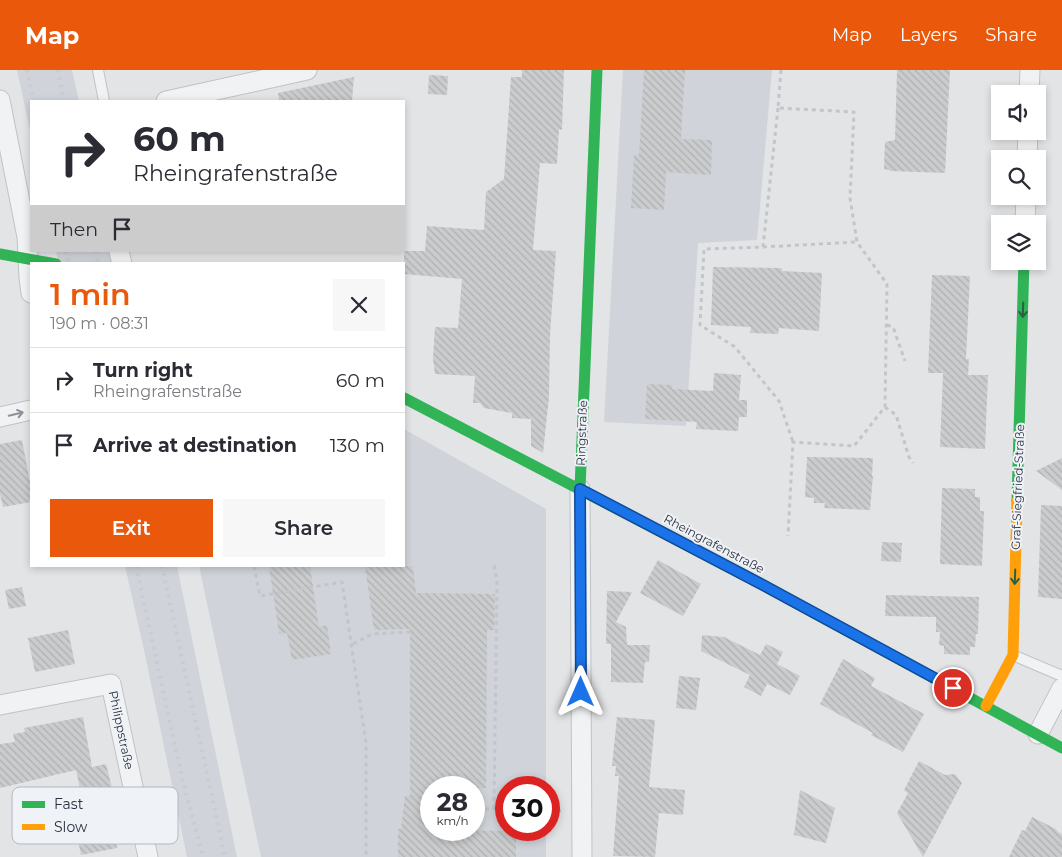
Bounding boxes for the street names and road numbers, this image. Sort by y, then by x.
street label: Ringstraße [573,400,590,466]
street label: Graf-Siegfried-Straße [1008,424,1027,550]
street label: Rheingrafenstraße [661,511,767,576]
street label: Philippstraße [106,689,137,771]

